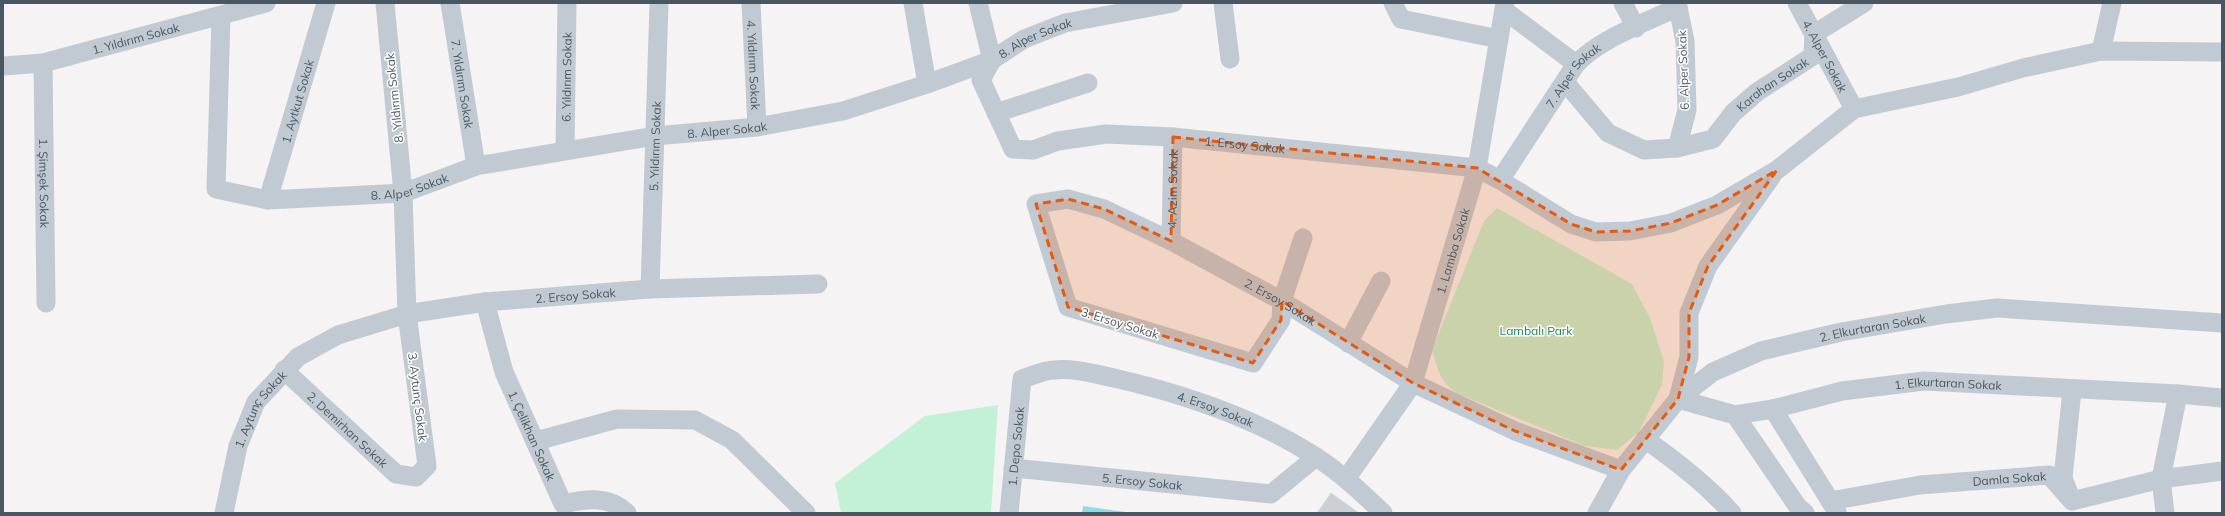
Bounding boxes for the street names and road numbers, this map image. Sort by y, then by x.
street label: 8. Alper Sokak [995,14,1074,61]
street label: 4. Alper Sokak [1800,17,1851,95]
street label: 1. Yıldırım Sokak [90,19,182,57]
street label: 4. Yıldırım Sokak [744,20,764,111]
street label: 6. Alper Sokak [1674,29,1692,110]
street label: 6. Yıldırım Sokak [558,31,574,122]
street label: 7. Yıldırım Sokak [448,38,478,130]
street label: 7. Alper Sokak [1542,39,1604,110]
street label: 8. Yıldırım Sokak [382,52,406,143]
street label: Karahan Sokak [1733,53,1812,114]
street label: 1. Aytkut Sokak [278,57,317,145]
street label: 5. Yıldırım Sokak [646,100,663,191]
street label: 8. Alper Sokak [687,118,769,141]
street label: 1. Ersoy Sokak [1204,133,1287,156]
street label: 1. Şimşek Sokak [36,138,53,229]
street label: 4. Azim Sokak [1164,149,1180,228]
street label: 8. Alper Sokak [370,169,451,202]
street label: 1. Lamba Sokak [1432,205,1472,295]
street label: 2. Ersoy Sokak [1242,275,1320,329]
street label: 2. Ersoy Sokak [535,284,617,306]
street label: 3. Ersoy Sokak [1079,304,1161,342]
street label: 2. Elkurtaran Sokak [1818,310,1928,344]
street label: 3. Aytunç Sokak [405,352,431,443]
street label: 1. Aytunç Sokak [231,367,290,450]
street label: 1. Elkurtaran Sokak [1893,373,2003,393]
street label: 2. Demirhan Sokak [304,388,392,471]
street label: 1. Çelikhan Sokak [506,388,559,484]
street label: 4. Ersoy Sokak [1175,388,1257,430]
street label: 1. Depo Sokak [1004,405,1027,487]
street label: Damla Sokak [1972,468,2047,488]
street label: 5. Ersoy Sokak [1102,470,1184,493]

